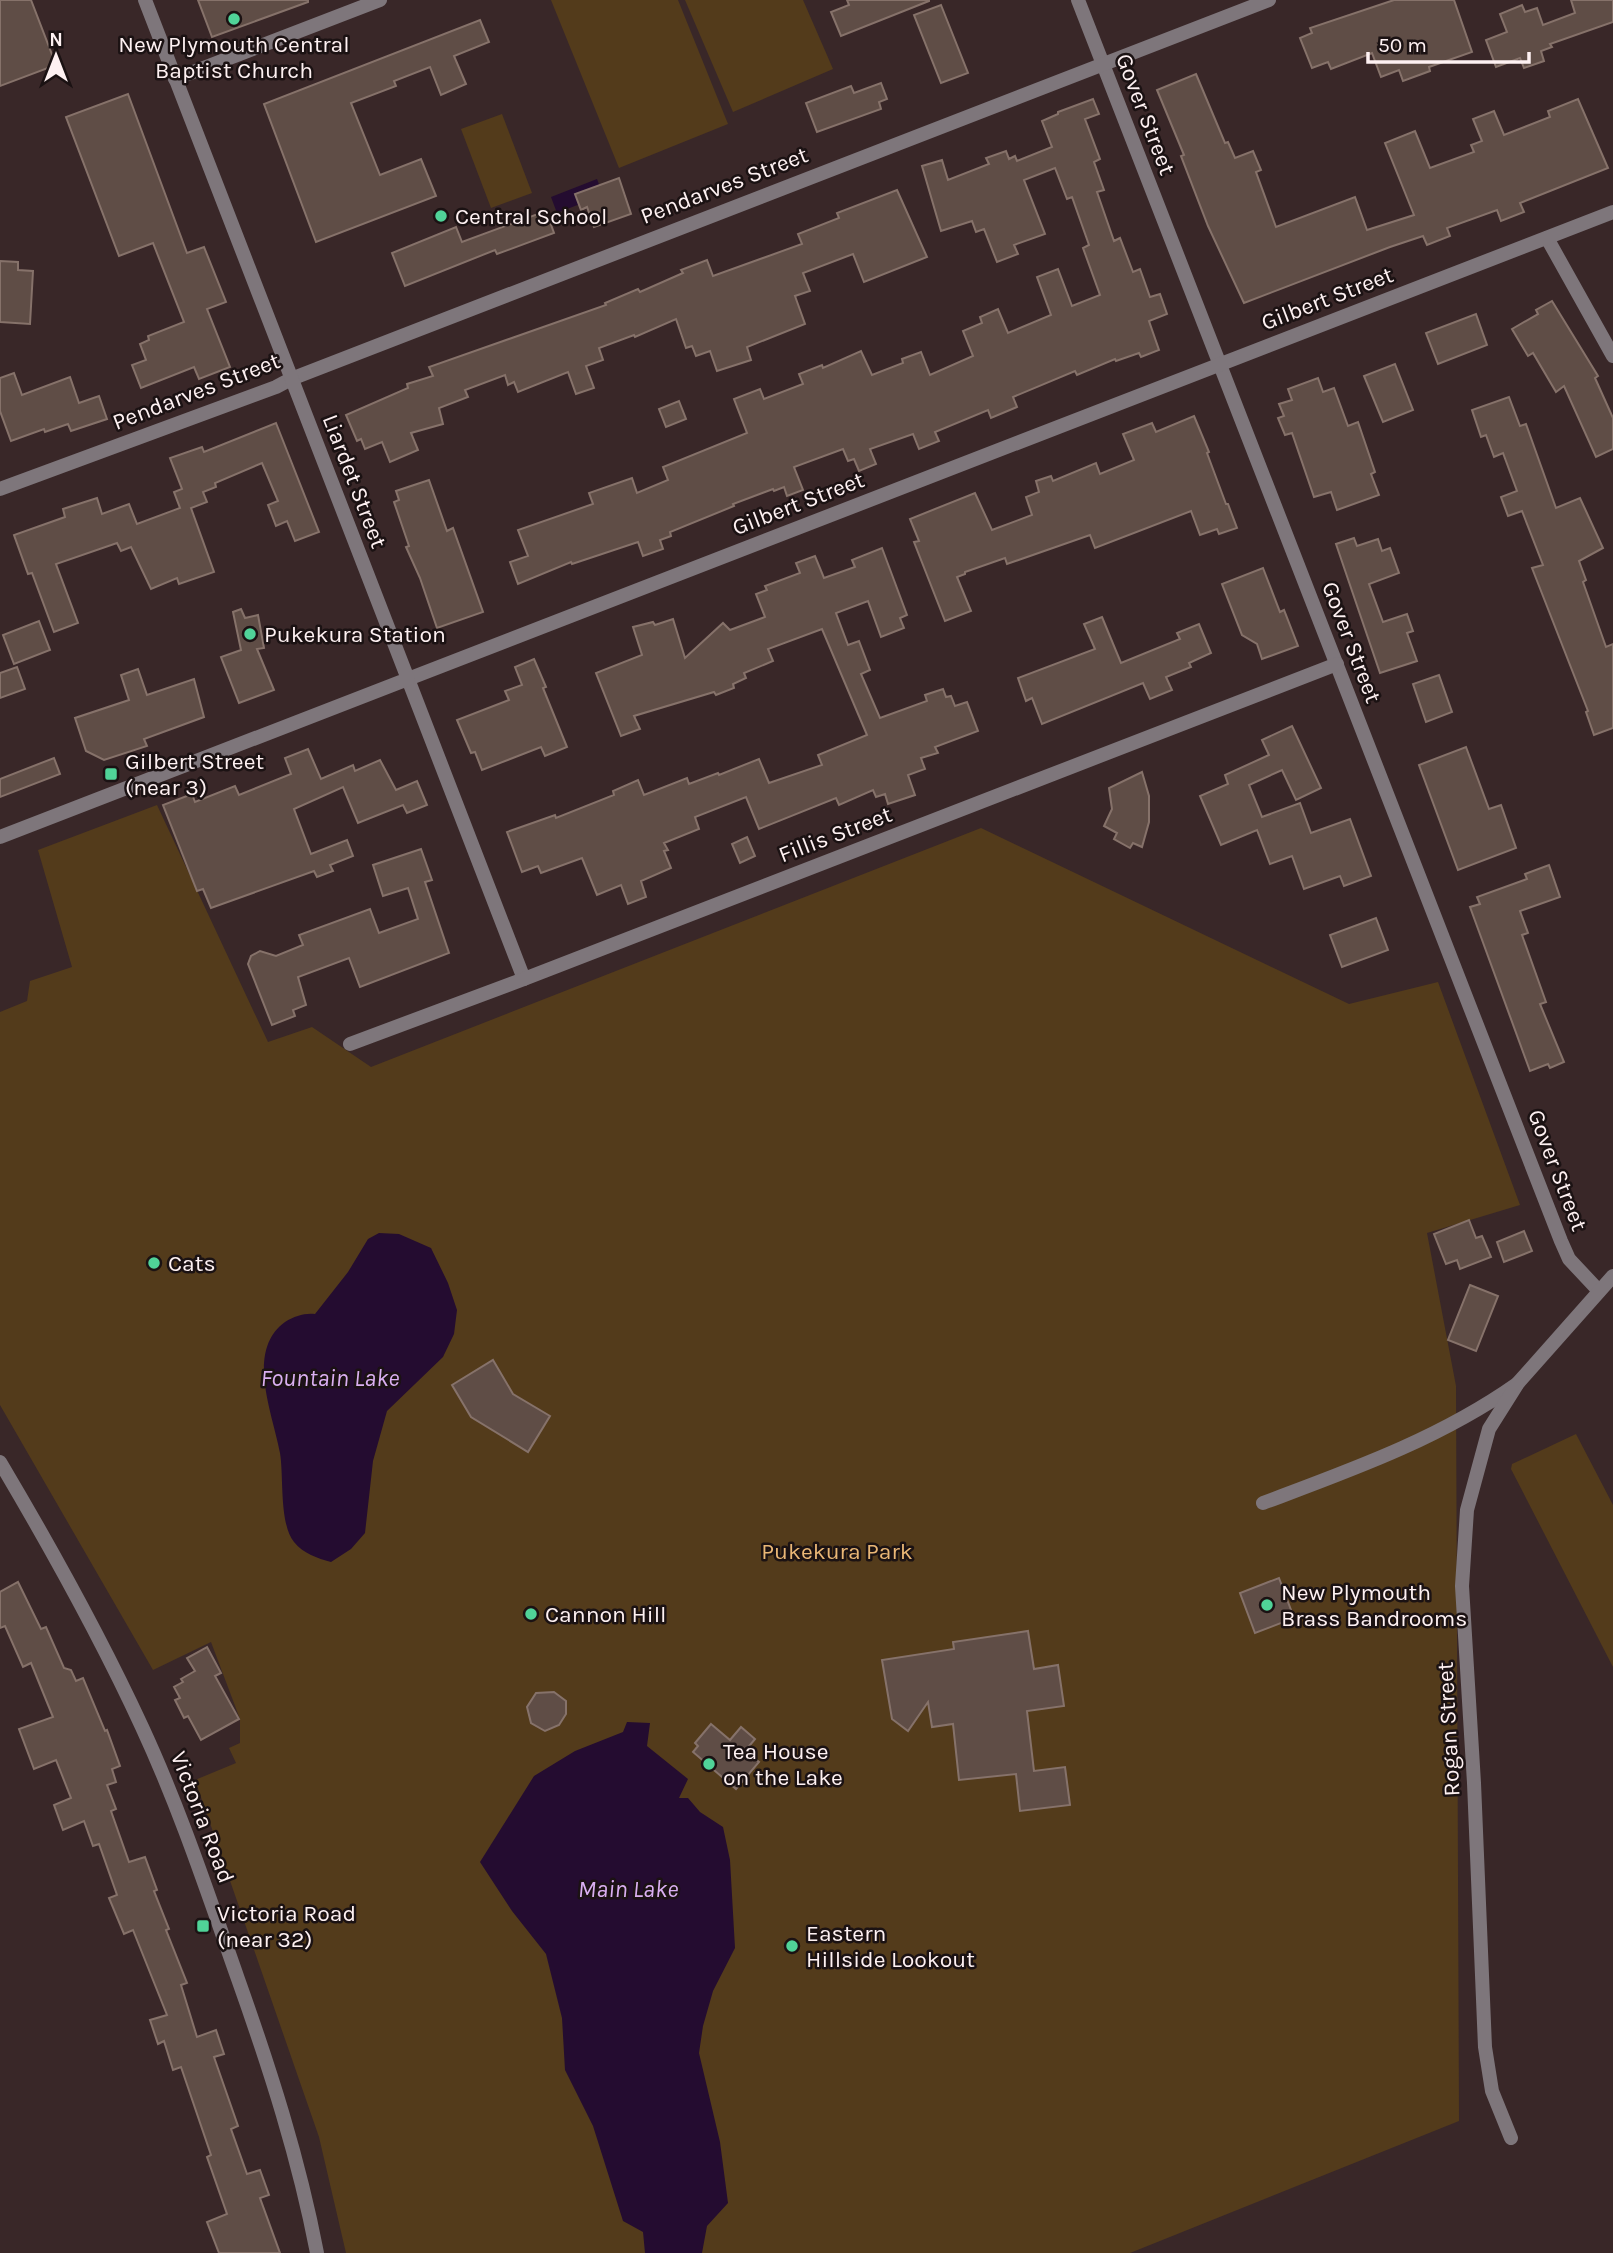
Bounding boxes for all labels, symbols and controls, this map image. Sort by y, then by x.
marker: New Plymouth Central Baptist Church [226,11,242,27]
north arrow [21,21,91,91]
scale bar [1368,21,1529,65]
text: N [49,29,63,51]
place label: New Plymouth Central Baptist Church [118,31,350,84]
text: 50 m [1378,33,1427,57]
street label: Gover Street [1110,50,1181,179]
street label: Pendarves Street [637,141,812,230]
place label: Central School [455,203,608,230]
marker: Central School [433,208,449,224]
street label: Gilbert Street [1257,261,1397,336]
street label: Pendarves Street [109,347,284,436]
street label: Liardet Street [317,410,393,552]
street label: Gilbert Street [728,466,868,541]
street label: Gover Street [1316,578,1387,707]
place label: Pukekura Station [264,621,446,648]
marker: Pukekura Station [242,626,258,642]
place label: Gilbert Street (near 3) [125,748,264,801]
marker: Gilbert Street (near 3) [103,766,119,782]
street label: Fillis Street [775,800,896,868]
street label: Gover Street [1522,1106,1593,1235]
place label: Cats [168,1250,216,1277]
marker: Cats [146,1255,162,1271]
water label: Fountain Lake [261,1364,399,1392]
park label: Pukekura Park [761,1538,913,1565]
place label: New Plymouth Brass Bandrooms [1281,1579,1467,1632]
marker: New Plymouth Brass Bandrooms [1259,1597,1275,1613]
place label: Cannon Hill [545,1601,667,1628]
marker: Cannon Hill [523,1606,539,1622]
street label: Rogan Street [1431,1661,1466,1797]
place label: Tea House on the Lake [723,1738,843,1791]
street label: Victoria Road [165,1747,240,1887]
marker: Tea House on the Lake [701,1756,717,1772]
water label: Main Lake [578,1875,678,1903]
place label: Victoria Road (near 32) [217,1900,356,1953]
marker: Victoria Road (near 32) [195,1918,211,1934]
place label: Eastern Hillside Lookout [806,1920,975,1973]
marker: Eastern Hillside Lookout [784,1938,800,1954]

